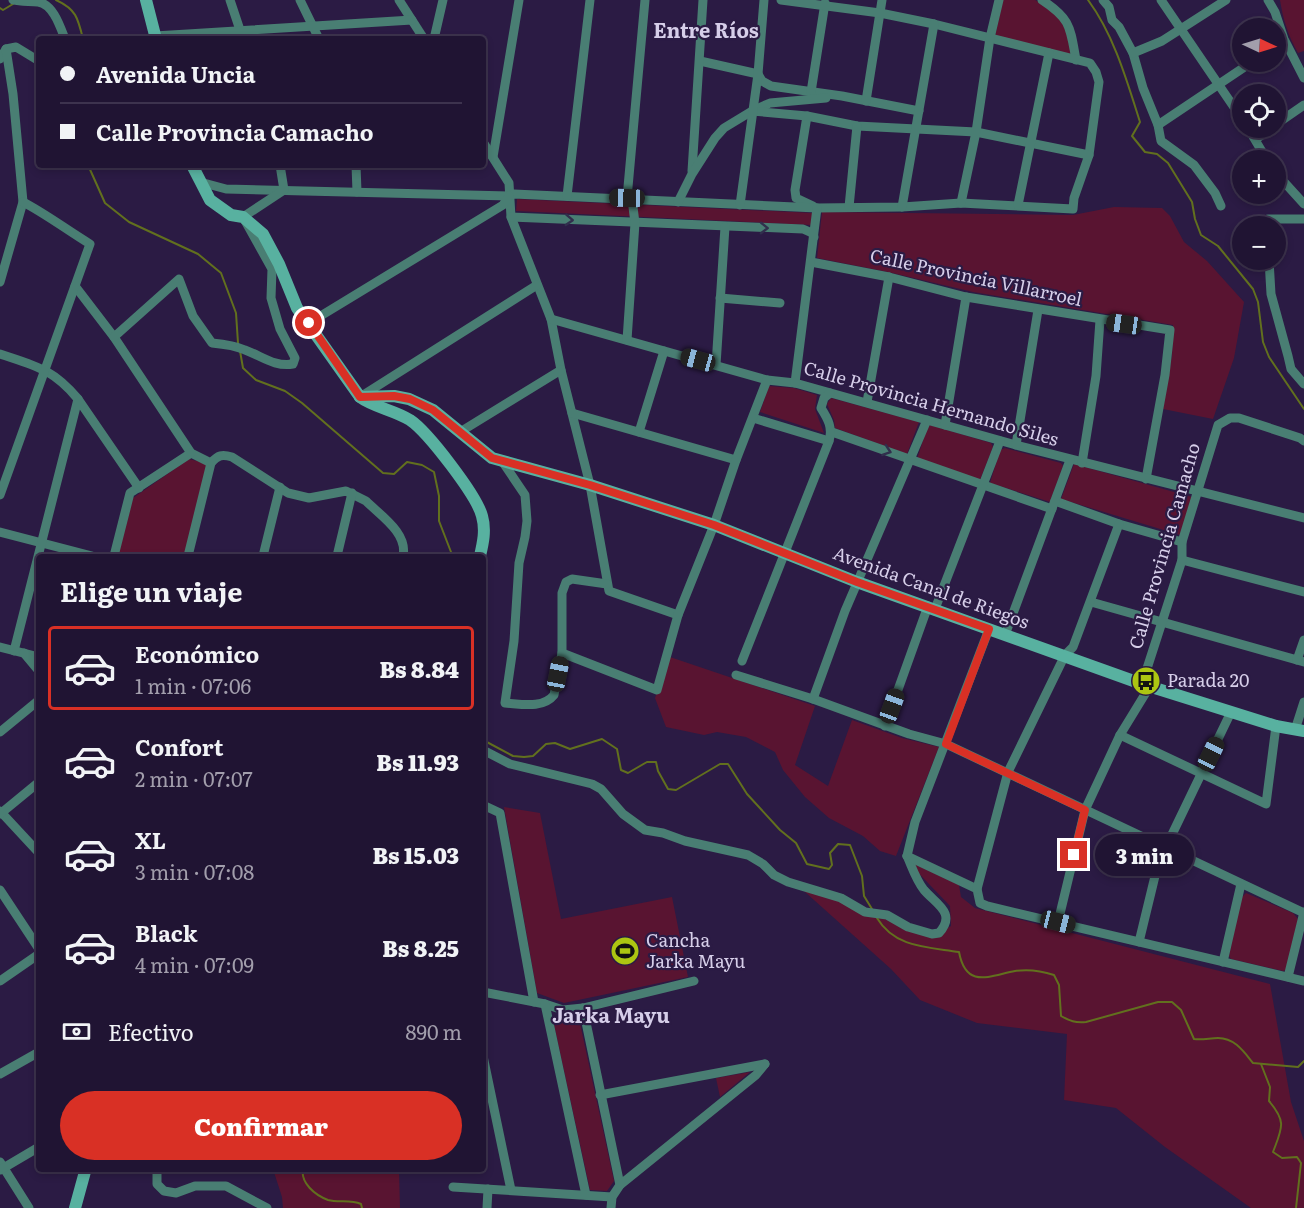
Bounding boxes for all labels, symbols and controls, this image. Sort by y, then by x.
district label: Entre Ríos [653,14,759,44]
north arrow [1232,18,1286,72]
map controls [1232,18,1286,270]
text: Avenida Uncia [96,57,255,90]
button: locate [1232,84,1286,138]
text: Calle Provincia Camacho [96,115,373,148]
button: + [1232,150,1286,204]
car [609,189,645,207]
one-way arrow [565,214,574,227]
button: − [1232,216,1286,270]
one-way arrow [759,222,768,234]
street label: Calle Provincia Villarroel [868,241,1085,312]
route start [295,309,322,336]
car [1105,313,1143,335]
car [678,347,718,373]
street label: Calle Provincia Hernando Siles [801,353,1062,452]
street label: Calle Provincia Camacho [1121,439,1206,652]
one-way arrow [881,444,892,457]
street label: Avenida Canal de Riegos [830,539,1033,635]
text: Elige un viaje [60,570,243,610]
text: Económico [135,637,259,670]
icon: car [63,641,117,695]
text: Bs 8.84 [379,652,459,685]
car [546,655,570,693]
bus stop icon: Parada 20 [1130,665,1162,697]
place label: Parada 20 [1167,666,1249,693]
text: 1 min · 07:06 [135,670,251,700]
car [877,686,907,726]
text: Confort [135,730,223,763]
icon: car [63,734,117,788]
car [1195,734,1227,774]
text: Bs 11.93 [376,745,459,778]
text: 2 min · 07:07 [135,763,253,793]
text: XL [135,823,166,856]
icon: car [63,827,117,881]
callout: 3 min [1095,834,1194,876]
text: Bs 15.03 [372,838,459,871]
text: 3 min [1116,840,1173,870]
route end [1060,841,1087,868]
text: 3 min · 07:08 [135,856,254,886]
car [1038,909,1078,935]
text: Black [135,916,197,949]
icon: car [63,920,117,974]
place label: Cancha Jarka Mayu [646,926,745,974]
text: Bs 8.25 [382,931,459,964]
sports icon: Cancha Jarka Mayu [609,935,641,967]
text: 4 min · 07:09 [135,949,254,979]
district label: Jarka Mayu [552,999,670,1029]
icon: cash [60,1015,93,1048]
text: Efectivo [108,1015,194,1048]
text: 890 m [406,1016,462,1046]
button: Confirmar [60,1091,462,1160]

